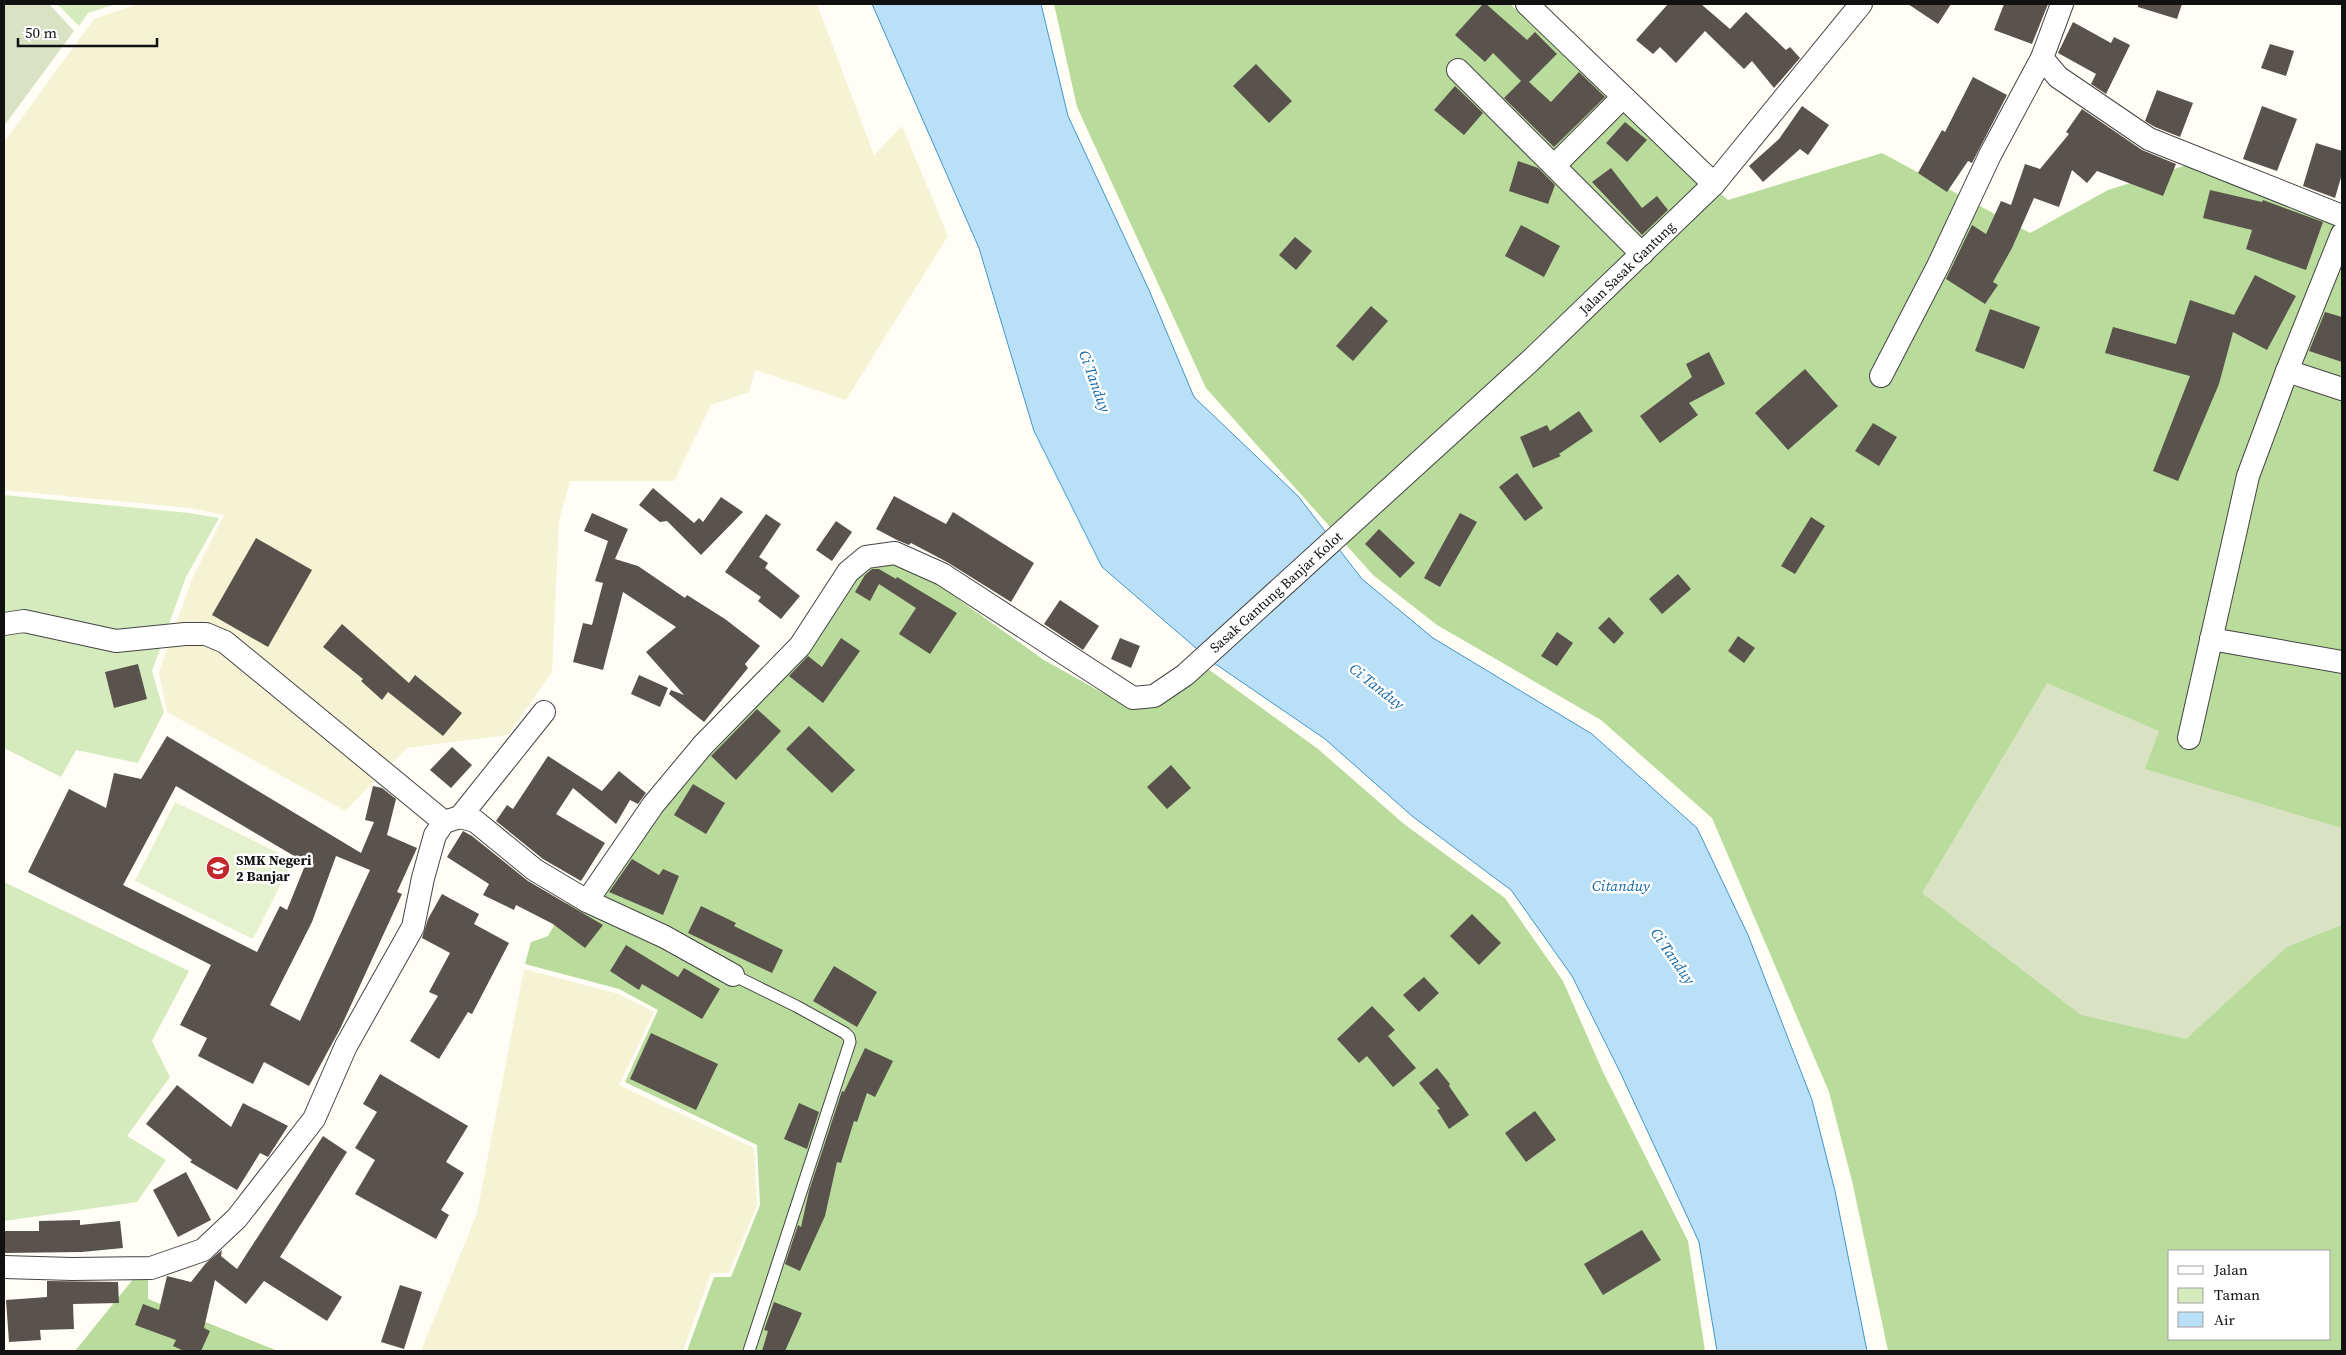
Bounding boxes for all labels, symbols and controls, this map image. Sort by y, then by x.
scale bar [18,15,156,47]
text: 50 m [25,22,57,43]
street label: Jalan Sasak Gantung [1574,217,1680,320]
water label: Ci Tanduy [1074,347,1116,416]
street label: Sasak Gantung Banjar Kolot [1205,527,1347,657]
water label: Ci Tanduy [1345,658,1409,715]
place label: SMK Negeri 2 Banjar [236,850,312,886]
school or university icon: SMK Negeri 2 Banjar [205,855,231,881]
water label: Citanduy [1592,875,1651,896]
water label: Ci Tanduy [1646,924,1701,989]
legend [2168,1250,2331,1340]
text: Jalan [2213,1259,2248,1280]
text: Taman [2214,1284,2260,1305]
text: Air [2214,1309,2235,1330]

